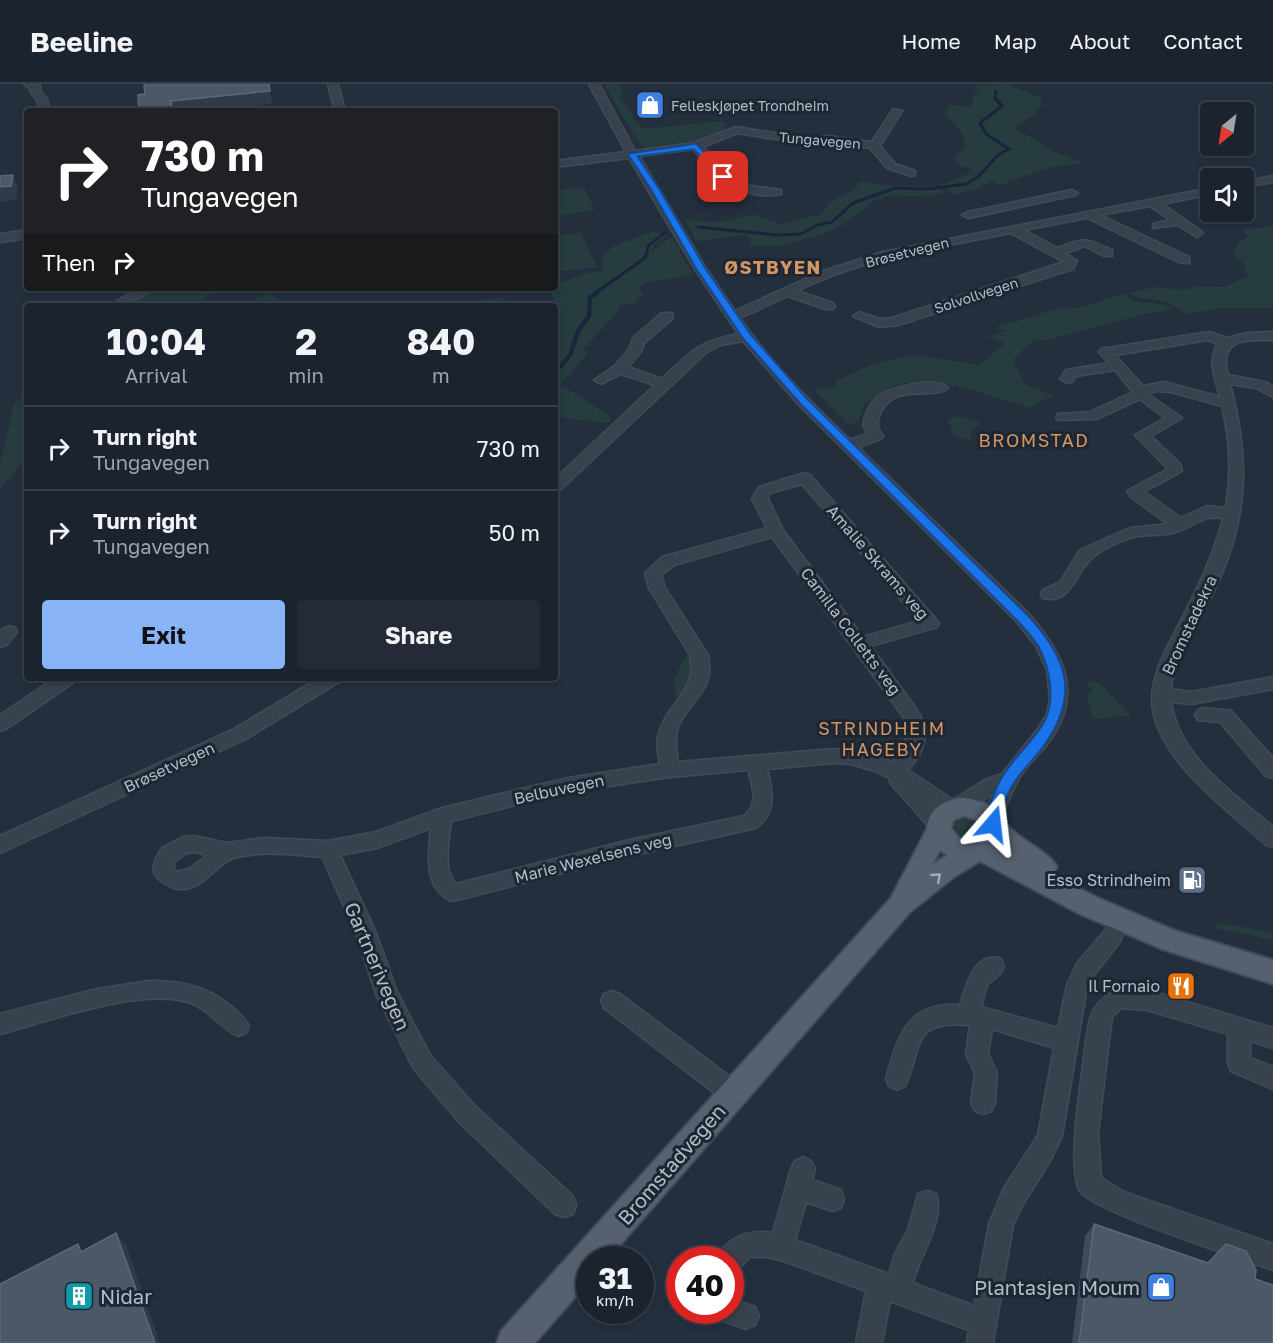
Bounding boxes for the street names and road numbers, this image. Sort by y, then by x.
street label: Tungavegen [779,128,861,152]
street label: Brøsetvegen [863,233,951,271]
street label: Solvollvegen [932,273,1020,317]
street label: Amalie Skrams veg [823,501,933,623]
street label: Camilla Colletts veg [797,563,905,699]
street label: Bromstadekra [1157,572,1221,678]
street label: Brøsetvegen [120,737,218,797]
street label: Belbuvegen [512,770,606,808]
street label: Marie Wexelsens veg [512,829,674,887]
street label: Gartnerivegen [340,898,416,1034]
street label: Bromstadvegen [612,1099,730,1229]

